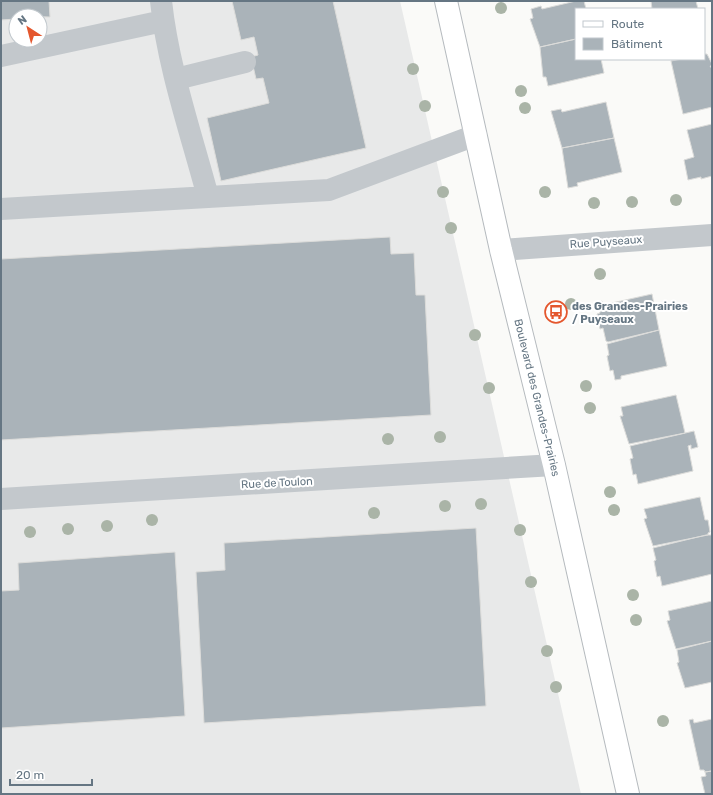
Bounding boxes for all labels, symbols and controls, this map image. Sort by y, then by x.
north arrow [8,8,48,48]
legend [575,8,705,60]
text: N [15,13,30,28]
text: Route [611,17,645,31]
text: Bâtiment [611,37,663,51]
street label: Rue Puyseaux [569,233,643,251]
bus stop icon: des Grandes-Prairies / Puyseaux [543,299,569,325]
place label: des Grandes-Prairies / Puyseaux [572,300,688,326]
street label: Boulevard des Grandes-Prairies [512,318,563,478]
street label: Rue de Toulon [241,475,313,491]
scale bar [10,761,92,787]
text: 20 m [16,768,44,782]

